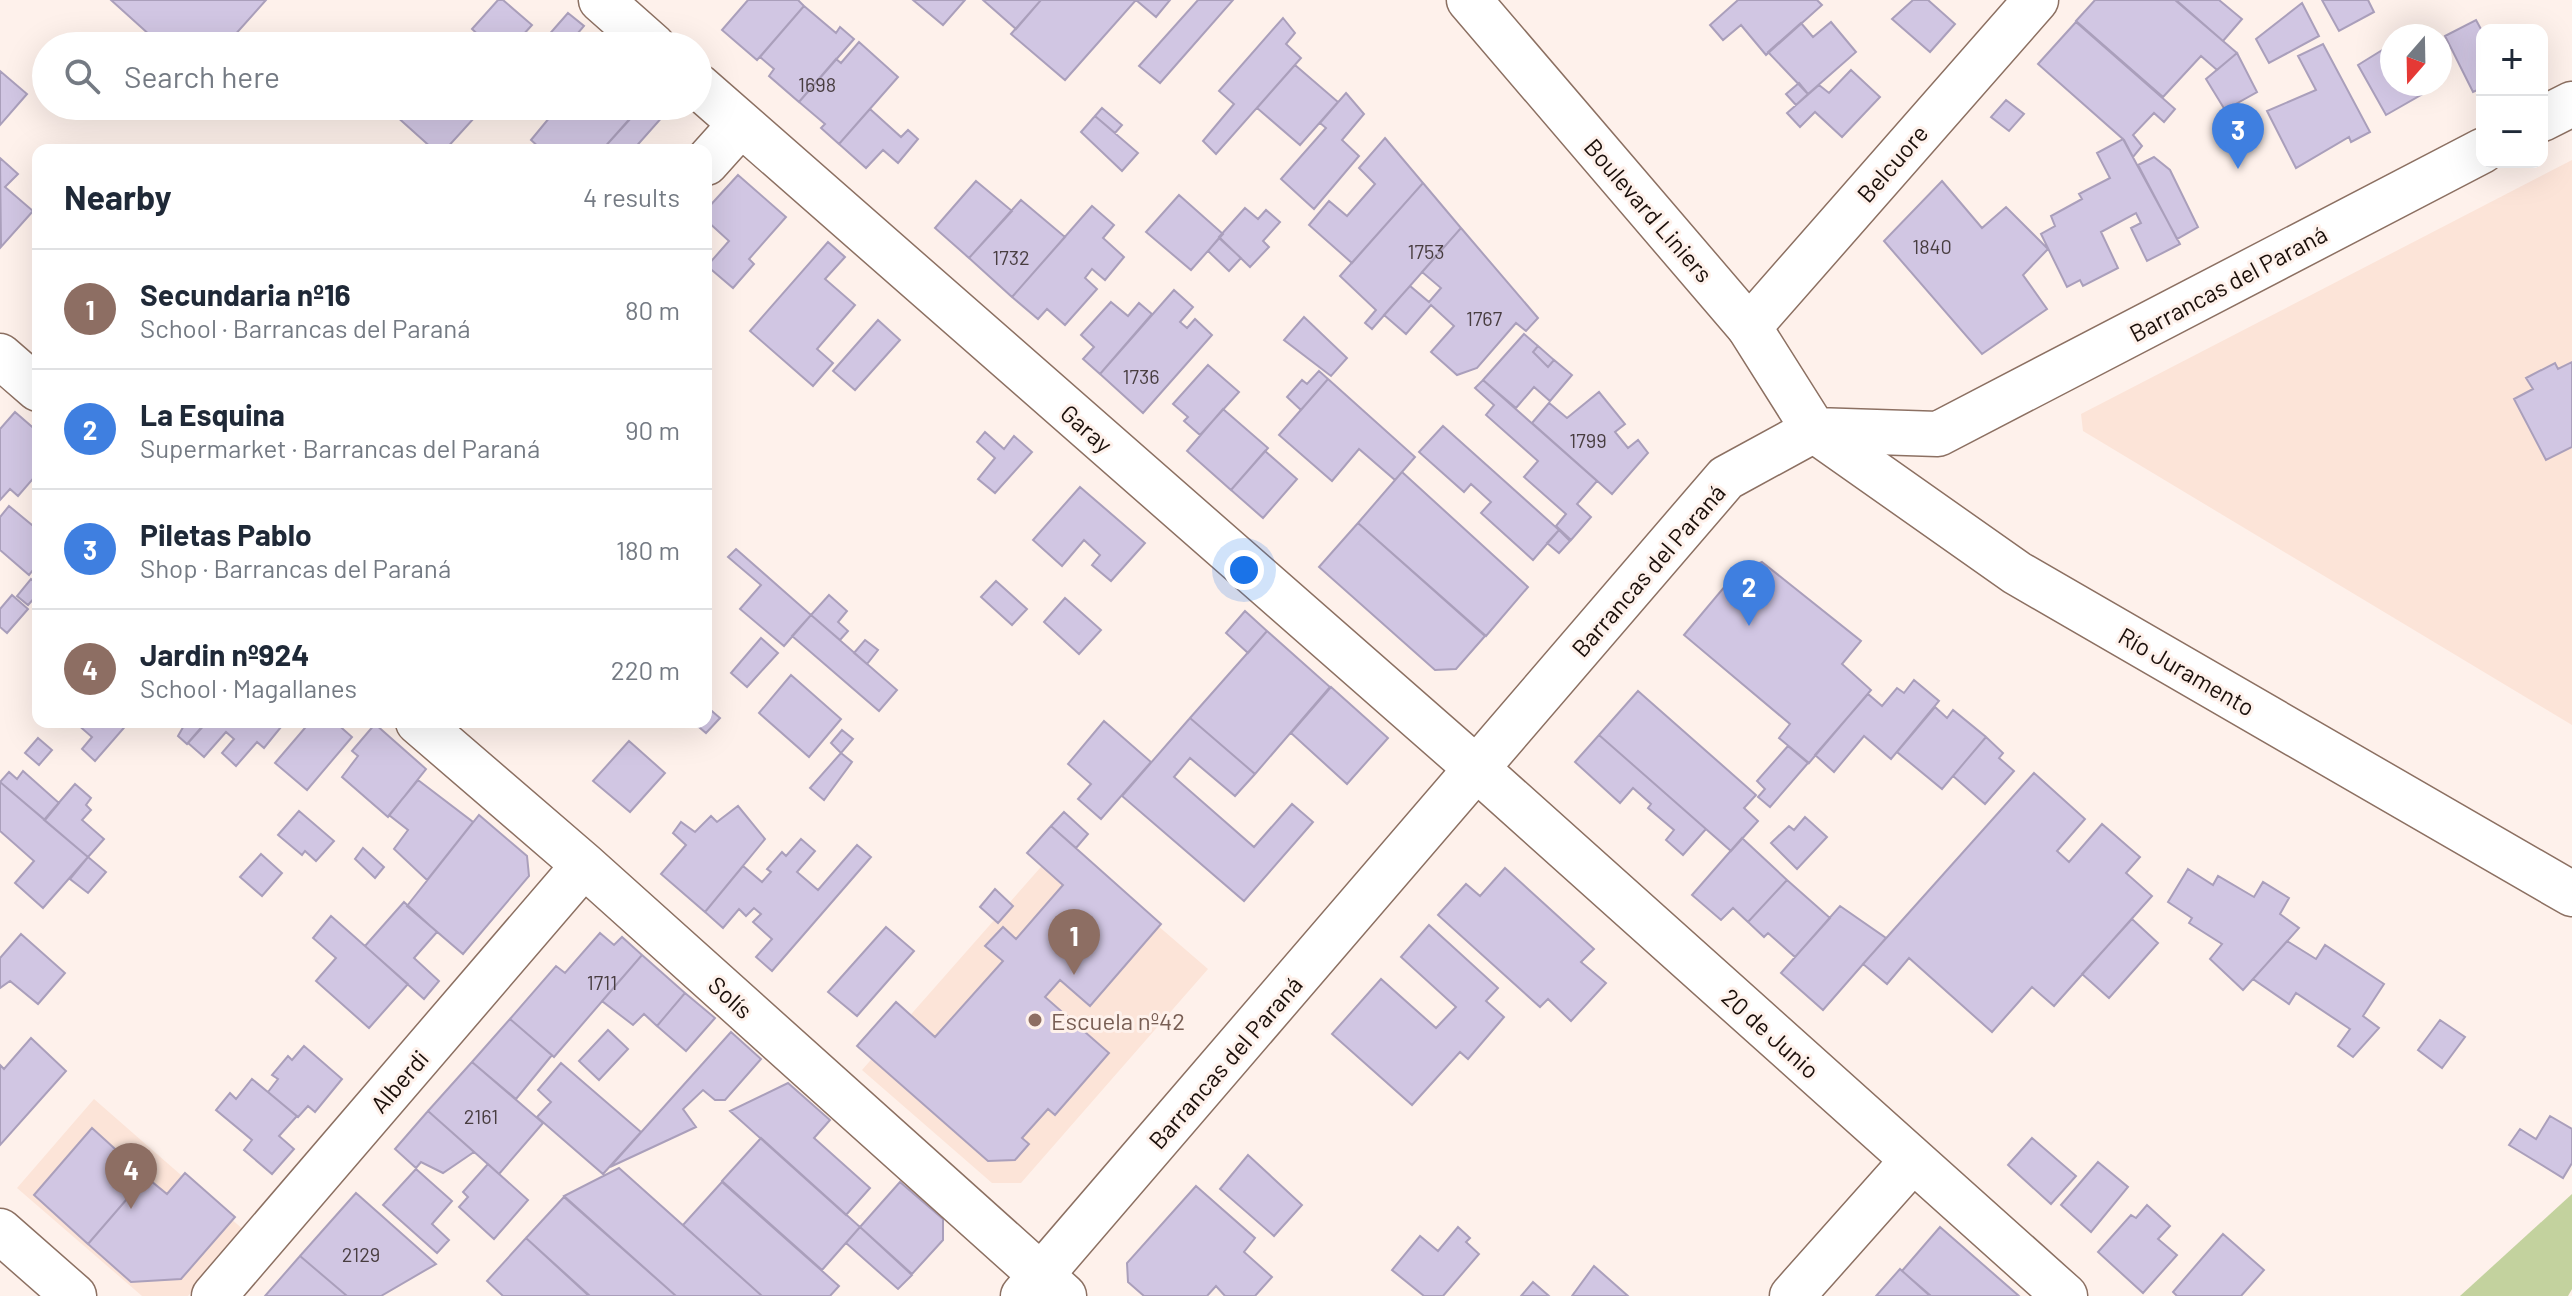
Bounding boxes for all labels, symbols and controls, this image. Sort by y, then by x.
north arrow [2380,24,2452,96]
map controls [2476,24,2548,168]
button: + [2476,24,2548,96]
search box [32,32,712,120]
icon: search [60,54,104,98]
text: Search here [124,58,280,94]
house number: 1698 [798,72,836,96]
button: − [2476,96,2548,168]
pin: 3 [2212,103,2264,169]
street label: Belcuore [1850,118,1934,208]
street label: Boulevard Liniers [1579,132,1719,288]
text: Nearby [64,176,172,217]
text: 4 results [583,181,680,212]
street label: Barrancas del Paraná [2124,219,2332,347]
house number: 1840 [1912,234,1952,258]
house number: 1753 [1407,239,1445,263]
house number: 1732 [992,245,1030,269]
text: Secundaria nº16 [140,276,351,312]
text: 1 [85,294,95,325]
text: 80 m [625,294,680,325]
house number: 1767 [1466,306,1503,330]
text: School · Barrancas del Paraná [140,312,470,343]
house number: 1736 [1122,364,1160,388]
text: La Esquina [140,396,285,432]
street label: Garay [1055,398,1119,458]
text: 2 [83,414,97,445]
text: 90 m [625,414,680,445]
house number: 1799 [1569,428,1607,452]
text: Supermarket · Barrancas del Paraná [140,432,540,463]
street label: Barrancas del Paraná [1565,478,1731,662]
text: Piletas Pablo [140,516,312,552]
text: 3 [83,534,97,565]
text: 180 m [616,534,680,565]
your location [1224,550,1264,590]
text: Shop · Barrancas del Paraná [140,552,451,583]
pin: 2 [1723,560,1775,626]
street label: Río Juramento [2114,620,2260,722]
text: Jardin nº924 [140,636,309,672]
text: 4 [82,654,98,685]
text: 220 m [611,654,680,685]
text: School · Magallanes [140,672,357,703]
pin: 1 [1048,909,1100,975]
house number: 1711 [587,970,617,994]
street label: Solís [703,970,759,1024]
street label: Barrancas del Paraná [1142,970,1308,1154]
street label: 20 de Junio [1716,982,1826,1084]
place label: Escuela nº42 [1051,1006,1185,1035]
marker: Escuela nº42 [1026,1011,1044,1029]
street label: Alberdi [364,1044,434,1118]
house number: 2161 [464,1104,498,1128]
pin: 4 [105,1143,157,1209]
house number: 2129 [342,1242,380,1266]

